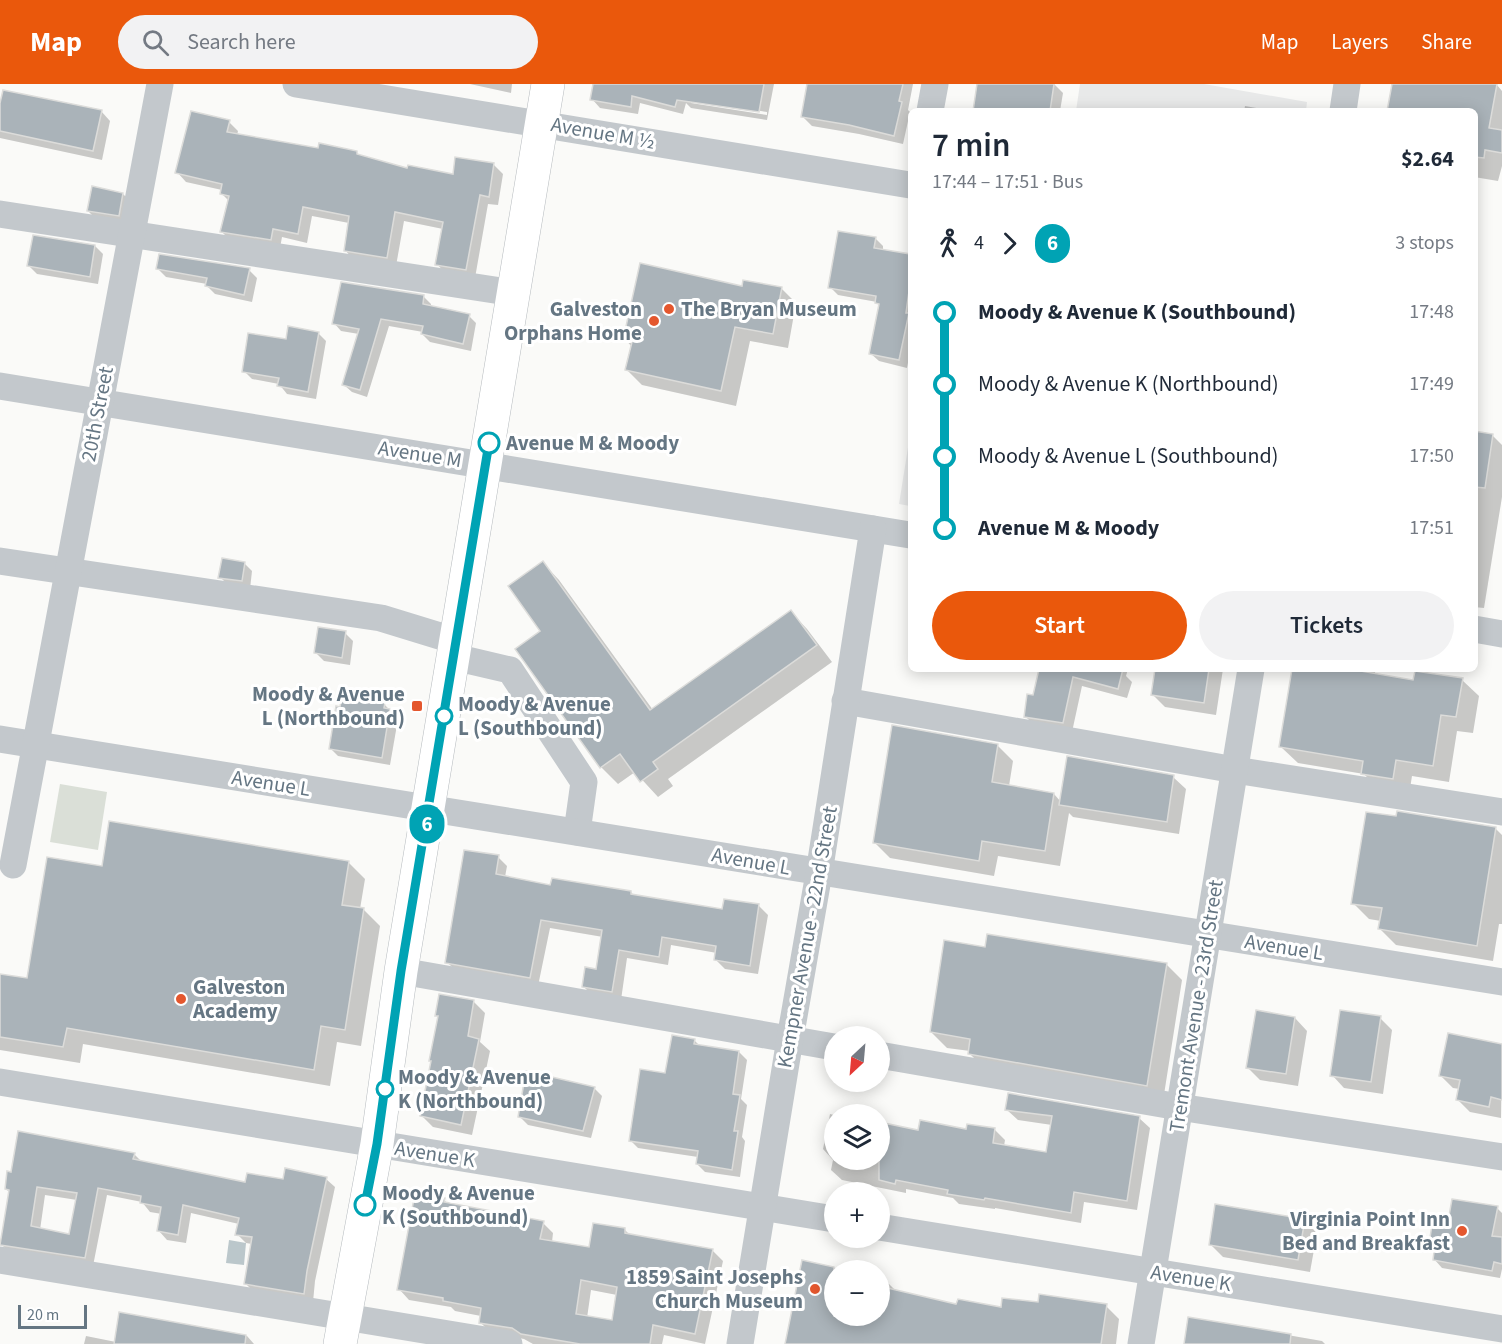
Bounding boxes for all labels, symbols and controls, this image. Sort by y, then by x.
search box [118,15,538,69]
text: Map [30,22,82,62]
icon: search [139,26,172,59]
text: Search here [187,26,296,58]
text: Map [1261,27,1298,57]
text: Layers [1331,27,1388,57]
text: Share [1421,27,1472,57]
street label: Avenue M ½ [549,109,657,157]
text: 7 min [932,122,1010,169]
text: $2.64 [1401,143,1454,175]
text: 17:44 – 17:51 · Bus [932,168,1083,196]
icon: walk [932,227,965,260]
icon: forward [993,227,1026,260]
text: 6 [1047,228,1058,258]
text: 4 [974,229,984,257]
text: 3 stops [1395,229,1454,257]
place label: Galveston Orphans Home [504,294,642,348]
place label: The Bryan Museum [681,294,857,324]
text: Moody & Avenue K (Southbound) [978,296,1296,328]
text: 17:48 [1409,298,1454,326]
marker: The Bryan Museum [662,302,676,316]
marker: Galveston Orphans Home [647,314,661,328]
street label: 20th Street [73,364,121,464]
text: Moody & Avenue K (Northbound) [978,368,1279,400]
text: 17:49 [1409,370,1454,398]
place label: Avenue M & Moody [505,428,679,458]
marker: Avenue M & Moody [478,432,500,454]
street label: Avenue M [376,433,464,475]
text: Moody & Avenue L (Southbound) [978,440,1279,472]
text: 17:50 [1409,442,1454,470]
text: Avenue M & Moody [978,512,1159,544]
text: 17:51 [1409,514,1454,542]
button: Start [932,591,1187,660]
button: Tickets [1199,591,1454,660]
place label: Moody & Avenue L (Northbound) [252,679,405,733]
place label: Moody & Avenue L (Southbound) [458,689,611,743]
marker: Moody & Avenue L (Northbound) [410,699,424,713]
marker: Moody & Avenue L (Southbound) [435,707,453,725]
street label: Avenue L [230,762,312,804]
line badge: 6 [408,804,446,844]
street label: Kempner Avenue - 22nd Street [769,804,845,1070]
text: 6 [421,809,433,839]
street label: Avenue L [709,839,793,883]
street label: Tremont Avenue - 23rd Street [1161,878,1231,1134]
street label: Avenue L [1243,926,1325,968]
place label: Galveston Academy [192,972,285,1026]
marker: Galveston Academy [174,992,188,1006]
north arrow [824,1026,890,1092]
map controls [824,1026,890,1326]
place label: Moody & Avenue K (Northbound) [398,1062,551,1116]
marker: Moody & Avenue K (Northbound) [376,1080,394,1098]
button: layers [824,1104,890,1170]
street label: Avenue K [393,1133,478,1175]
place label: Moody & Avenue K (Southbound) [382,1178,535,1232]
button: + [824,1182,890,1248]
marker: Moody & Avenue K (Southbound) [354,1194,376,1216]
place label: Virginia Point Inn Bed and Breakfast [1282,1204,1450,1258]
marker: Virginia Point Inn Bed and Breakfast [1455,1224,1469,1238]
street label: Avenue K [1149,1257,1234,1299]
button: − [824,1260,890,1326]
place label: 1859 Saint Josephs Church Museum [626,1262,803,1316]
marker: 1859 Saint Josephs Church Museum [808,1282,822,1296]
scale bar [18,1302,87,1330]
text: 20 m [27,1304,59,1326]

